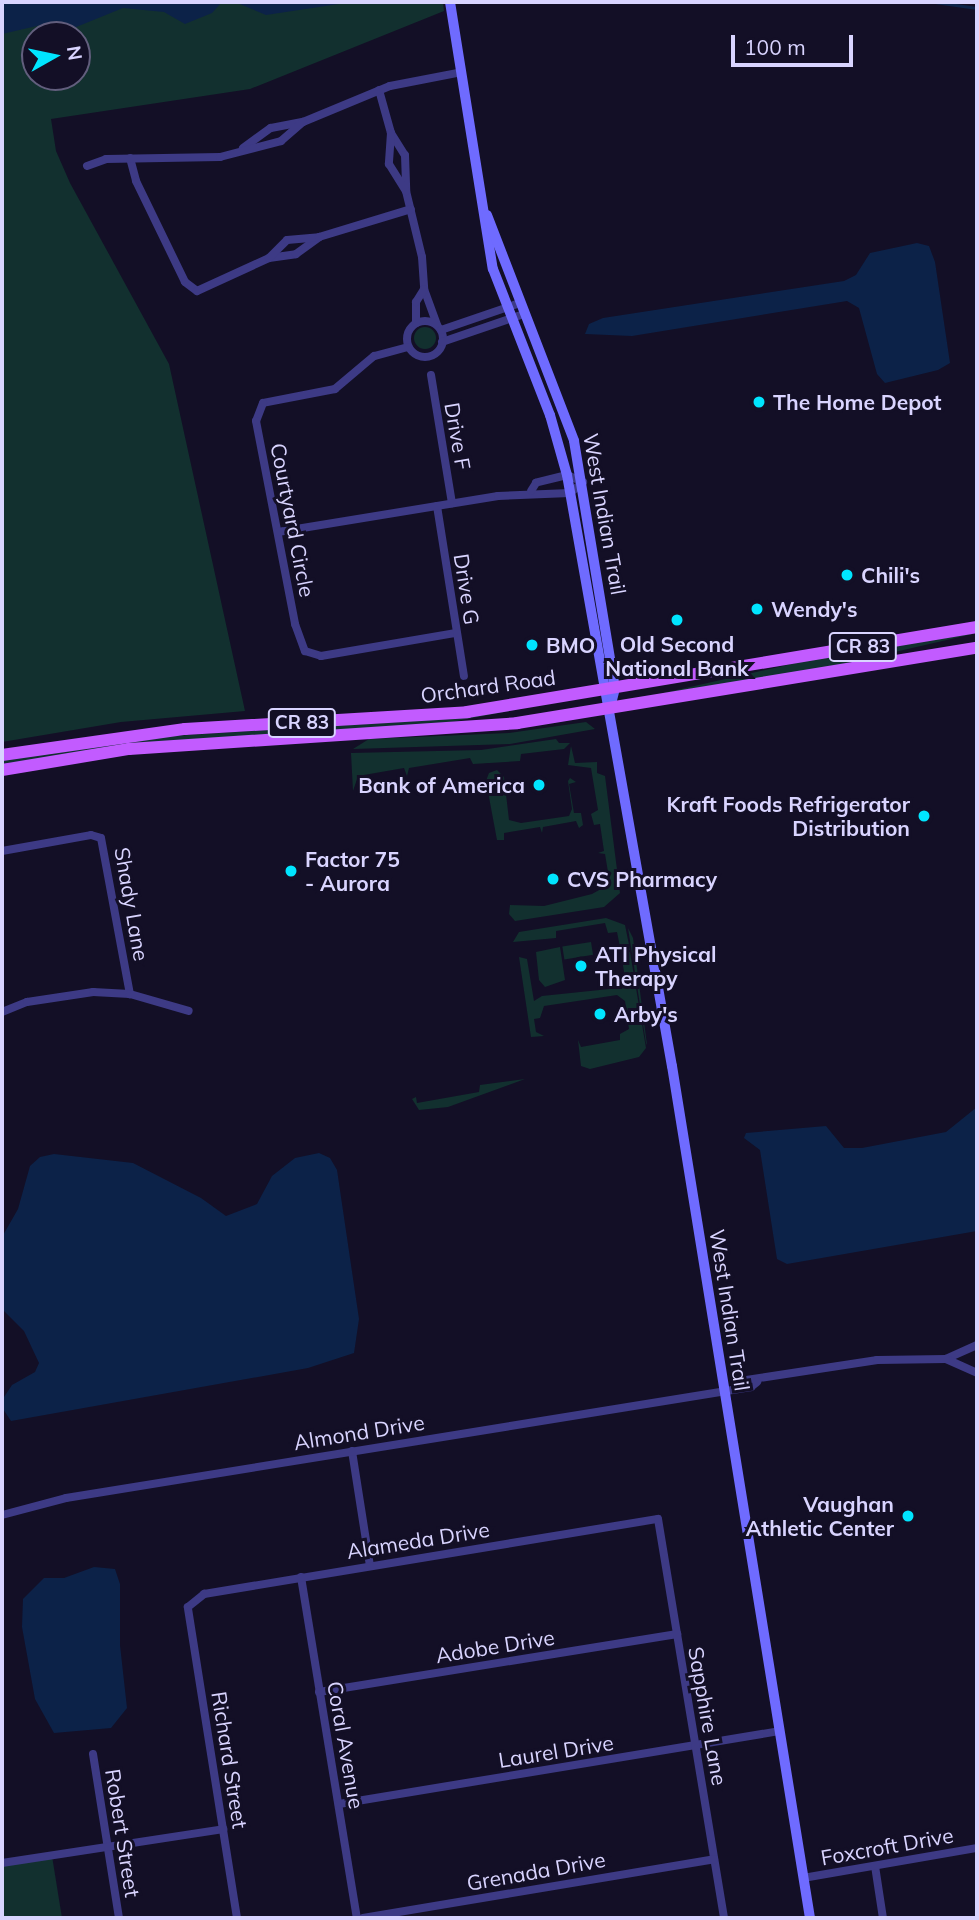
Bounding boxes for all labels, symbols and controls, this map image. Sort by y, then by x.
north arrow [21,21,91,91]
scale bar [734,21,856,65]
text: 100 m [744,34,806,60]
text: N [62,44,88,62]
place label: The Home Depot [773,389,942,415]
marker: The Home Depot [751,394,767,410]
street label: Drive F [440,400,476,472]
street label: West Indian Trail [578,431,632,597]
street label: Courtyard Circle [266,441,320,599]
street label: Drive G [449,552,485,626]
place label: Chili's [861,562,920,588]
marker: Chili's [839,567,855,583]
place label: Wendy's [771,596,857,622]
marker: Wendy's [749,601,765,617]
marker: Old Second National Bank [669,612,685,628]
place label: Old Second National Bank [605,631,749,681]
place label: BMO [546,632,595,658]
road number: CR 83 [828,632,898,662]
marker: BMO [524,637,540,653]
street label: Orchard Road [419,664,557,708]
road number: CR 83 [267,708,337,738]
place label: Bank of America [358,772,525,798]
marker: Bank of America [531,777,547,793]
place label: Kraft Foods Refrigerator Distribution [667,791,910,841]
marker: Kraft Foods Refrigerator Distribution [916,808,932,824]
street label: Shady Lane [110,845,154,963]
place label: Factor 75 - Aurora [305,846,400,896]
marker: Factor 75 - Aurora [283,863,299,879]
place label: CVS Pharmacy [567,866,717,892]
marker: CVS Pharmacy [545,871,561,887]
place label: ATI Physical Therapy [595,941,717,991]
marker: ATI Physical Therapy [573,958,589,974]
place label: Arby's [614,1001,678,1027]
marker: Arby's [592,1006,608,1022]
street label: West Indian Trail [705,1227,755,1393]
street label: Almond Drive [292,1409,426,1455]
place label: Vaughan Athletic Center [746,1491,894,1541]
marker: Vaughan Athletic Center [900,1508,916,1524]
street label: Alameda Drive [345,1516,491,1564]
street label: Adobe Drive [434,1624,556,1668]
street label: Sapphire Lane [683,1645,733,1787]
street label: Coral Avenue [322,1679,370,1811]
street label: Richard Street [207,1690,253,1830]
street label: Laurel Drive [497,1729,615,1773]
street label: Robert Street [100,1767,146,1899]
street label: Foxcroft Drive [819,1822,955,1870]
street label: Grenada Drive [465,1846,607,1896]

